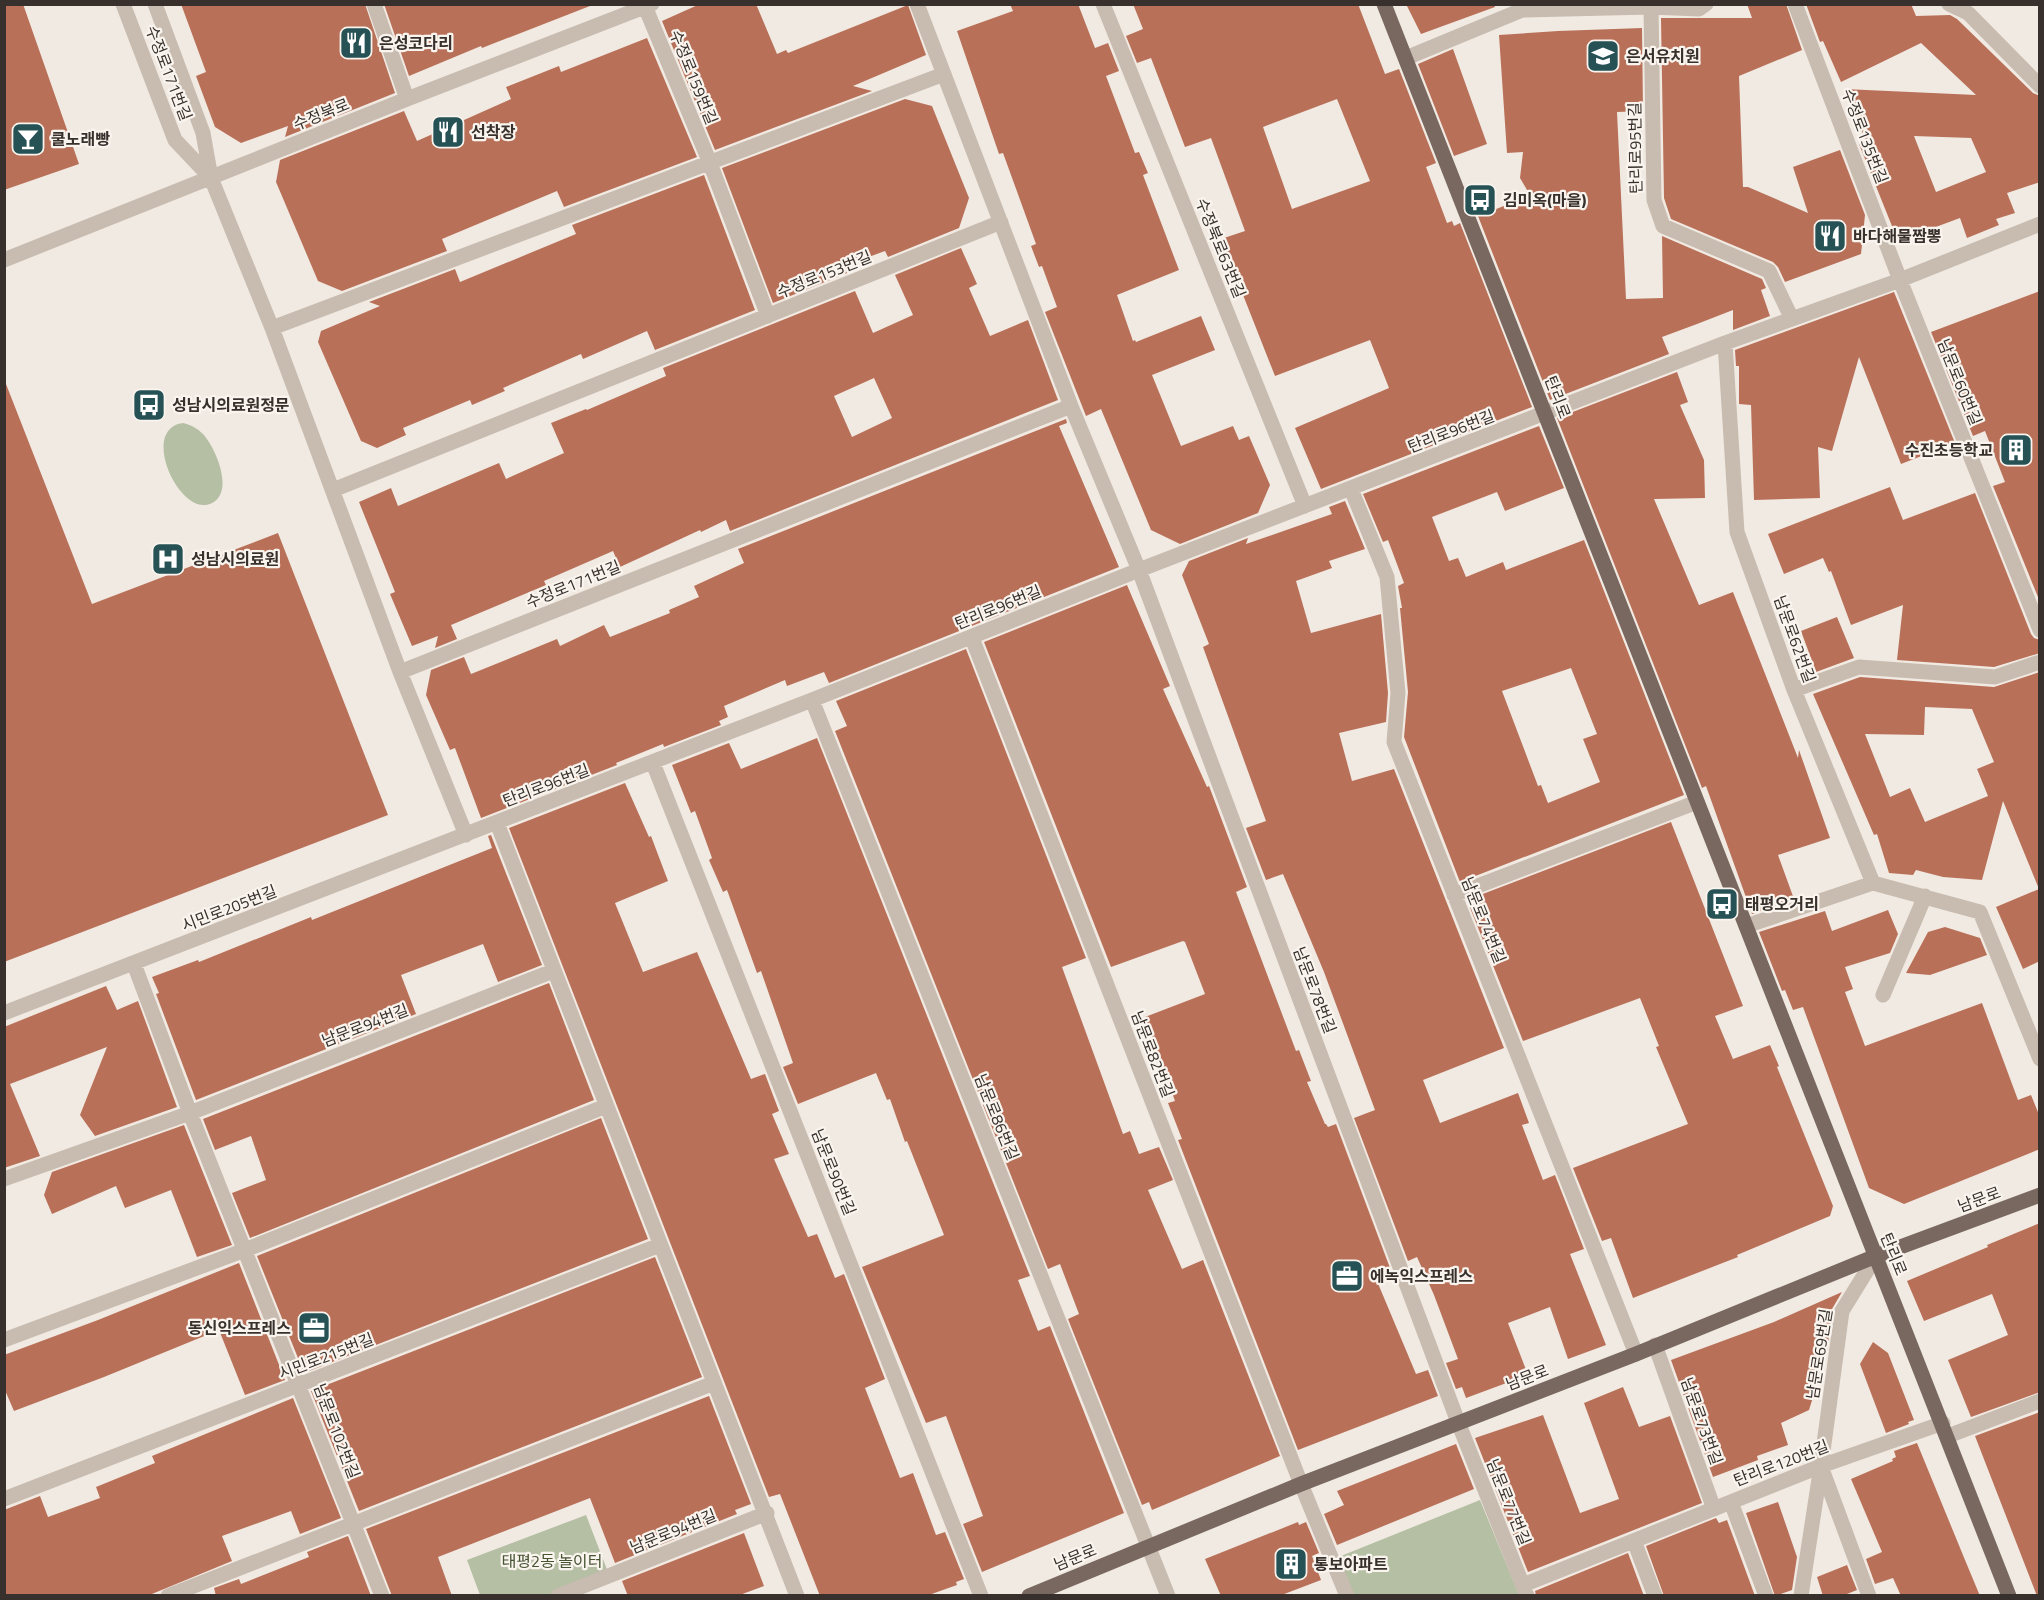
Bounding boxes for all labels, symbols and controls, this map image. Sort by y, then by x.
street label: 수정로171번길 [140,22,198,124]
restaurant icon: 은성코다리 [338,25,374,61]
street label: 수정로159번길 [664,26,724,128]
place label: 은성코다리 [379,31,453,55]
school or university icon: 은서유치원 [1585,38,1621,74]
place label: 은서유치원 [1626,44,1700,68]
street label: 수정로135번길 [1836,85,1894,187]
street label: 수정북로 [289,92,353,136]
street label: 탄리로95번길 [1622,102,1648,194]
restaurant icon: 선착장 [430,114,466,150]
place label: 선착장 [471,120,515,144]
bar icon: 쿨노래빵 [10,121,46,157]
place label: 쿨노래빵 [51,127,110,151]
bus stop icon: 김미옥(마을) [1462,182,1498,218]
place label: 김미옥(마을) [1503,188,1587,212]
street label: 수정북로63번길 [1190,194,1252,302]
restaurant icon: 바다해물짬뽕 [1812,218,1848,254]
place label: 바다해물짬뽕 [1853,224,1942,248]
street label: 수정로153번길 [773,244,875,304]
street label: 남문로60번길 [1932,335,1988,429]
street label: 탄리로 [1539,372,1577,422]
bus stop icon: 성남시의료원정문 [131,387,167,423]
place label: 성남시의료원정문 [172,393,290,417]
street label: 탄리로96번길 [1404,403,1498,459]
building icon: 수진초등학교 [1998,432,2034,468]
place label: 수진초등학교 [1905,438,1993,462]
hospital icon: 성남시의료원 [150,541,186,577]
place label: 성남시의료원 [191,547,279,571]
street label: 수정로171번길 [522,554,624,614]
street label: 탄리로96번길 [951,579,1045,635]
street label: 남문로62번길 [1768,592,1822,686]
street label: 탄리로96번길 [499,757,593,813]
street label: 남문로74번길 [1456,873,1512,967]
street label: 시민로205번길 [178,879,280,937]
bus stop icon: 태평오거리 [1704,886,1740,922]
place label: 태평오거리 [1745,892,1819,916]
street label: 남문로78번길 [1287,943,1343,1037]
street label: 남문로94번길 [318,997,412,1053]
street label: 남문로82번길 [1125,1007,1181,1101]
street label: 남문로86번길 [969,1070,1025,1164]
street label: 남문로90번길 [806,1125,862,1219]
street label: 남문로 [1954,1180,2004,1218]
street label: 탄리로 [1875,1229,1914,1279]
office icon: 에녹익스프레스 [1329,1258,1365,1294]
place label: 에녹익스프레스 [1370,1264,1473,1288]
street label: 남문로69번길 [1800,1307,1838,1401]
office icon: 동신익스프레스 [296,1310,332,1346]
place label: 동신익스프레스 [188,1316,291,1340]
street label: 시민로215번길 [275,1327,377,1385]
street label: 남문로 [1502,1358,1552,1396]
street label: 남문로73번길 [1675,1374,1729,1468]
street label: 남문로102번길 [308,1380,366,1482]
street label: 탄리로120번길 [1730,1434,1832,1492]
street label: 남문로77번길 [1481,1455,1537,1549]
street label: 남문로94번길 [626,1503,720,1559]
street label: 남문로 [1050,1537,1100,1576]
building icon: 통보아파트 [1273,1546,1309,1582]
park label: 태평2동 놀이터 [502,1549,602,1573]
place label: 통보아파트 [1314,1552,1388,1576]

